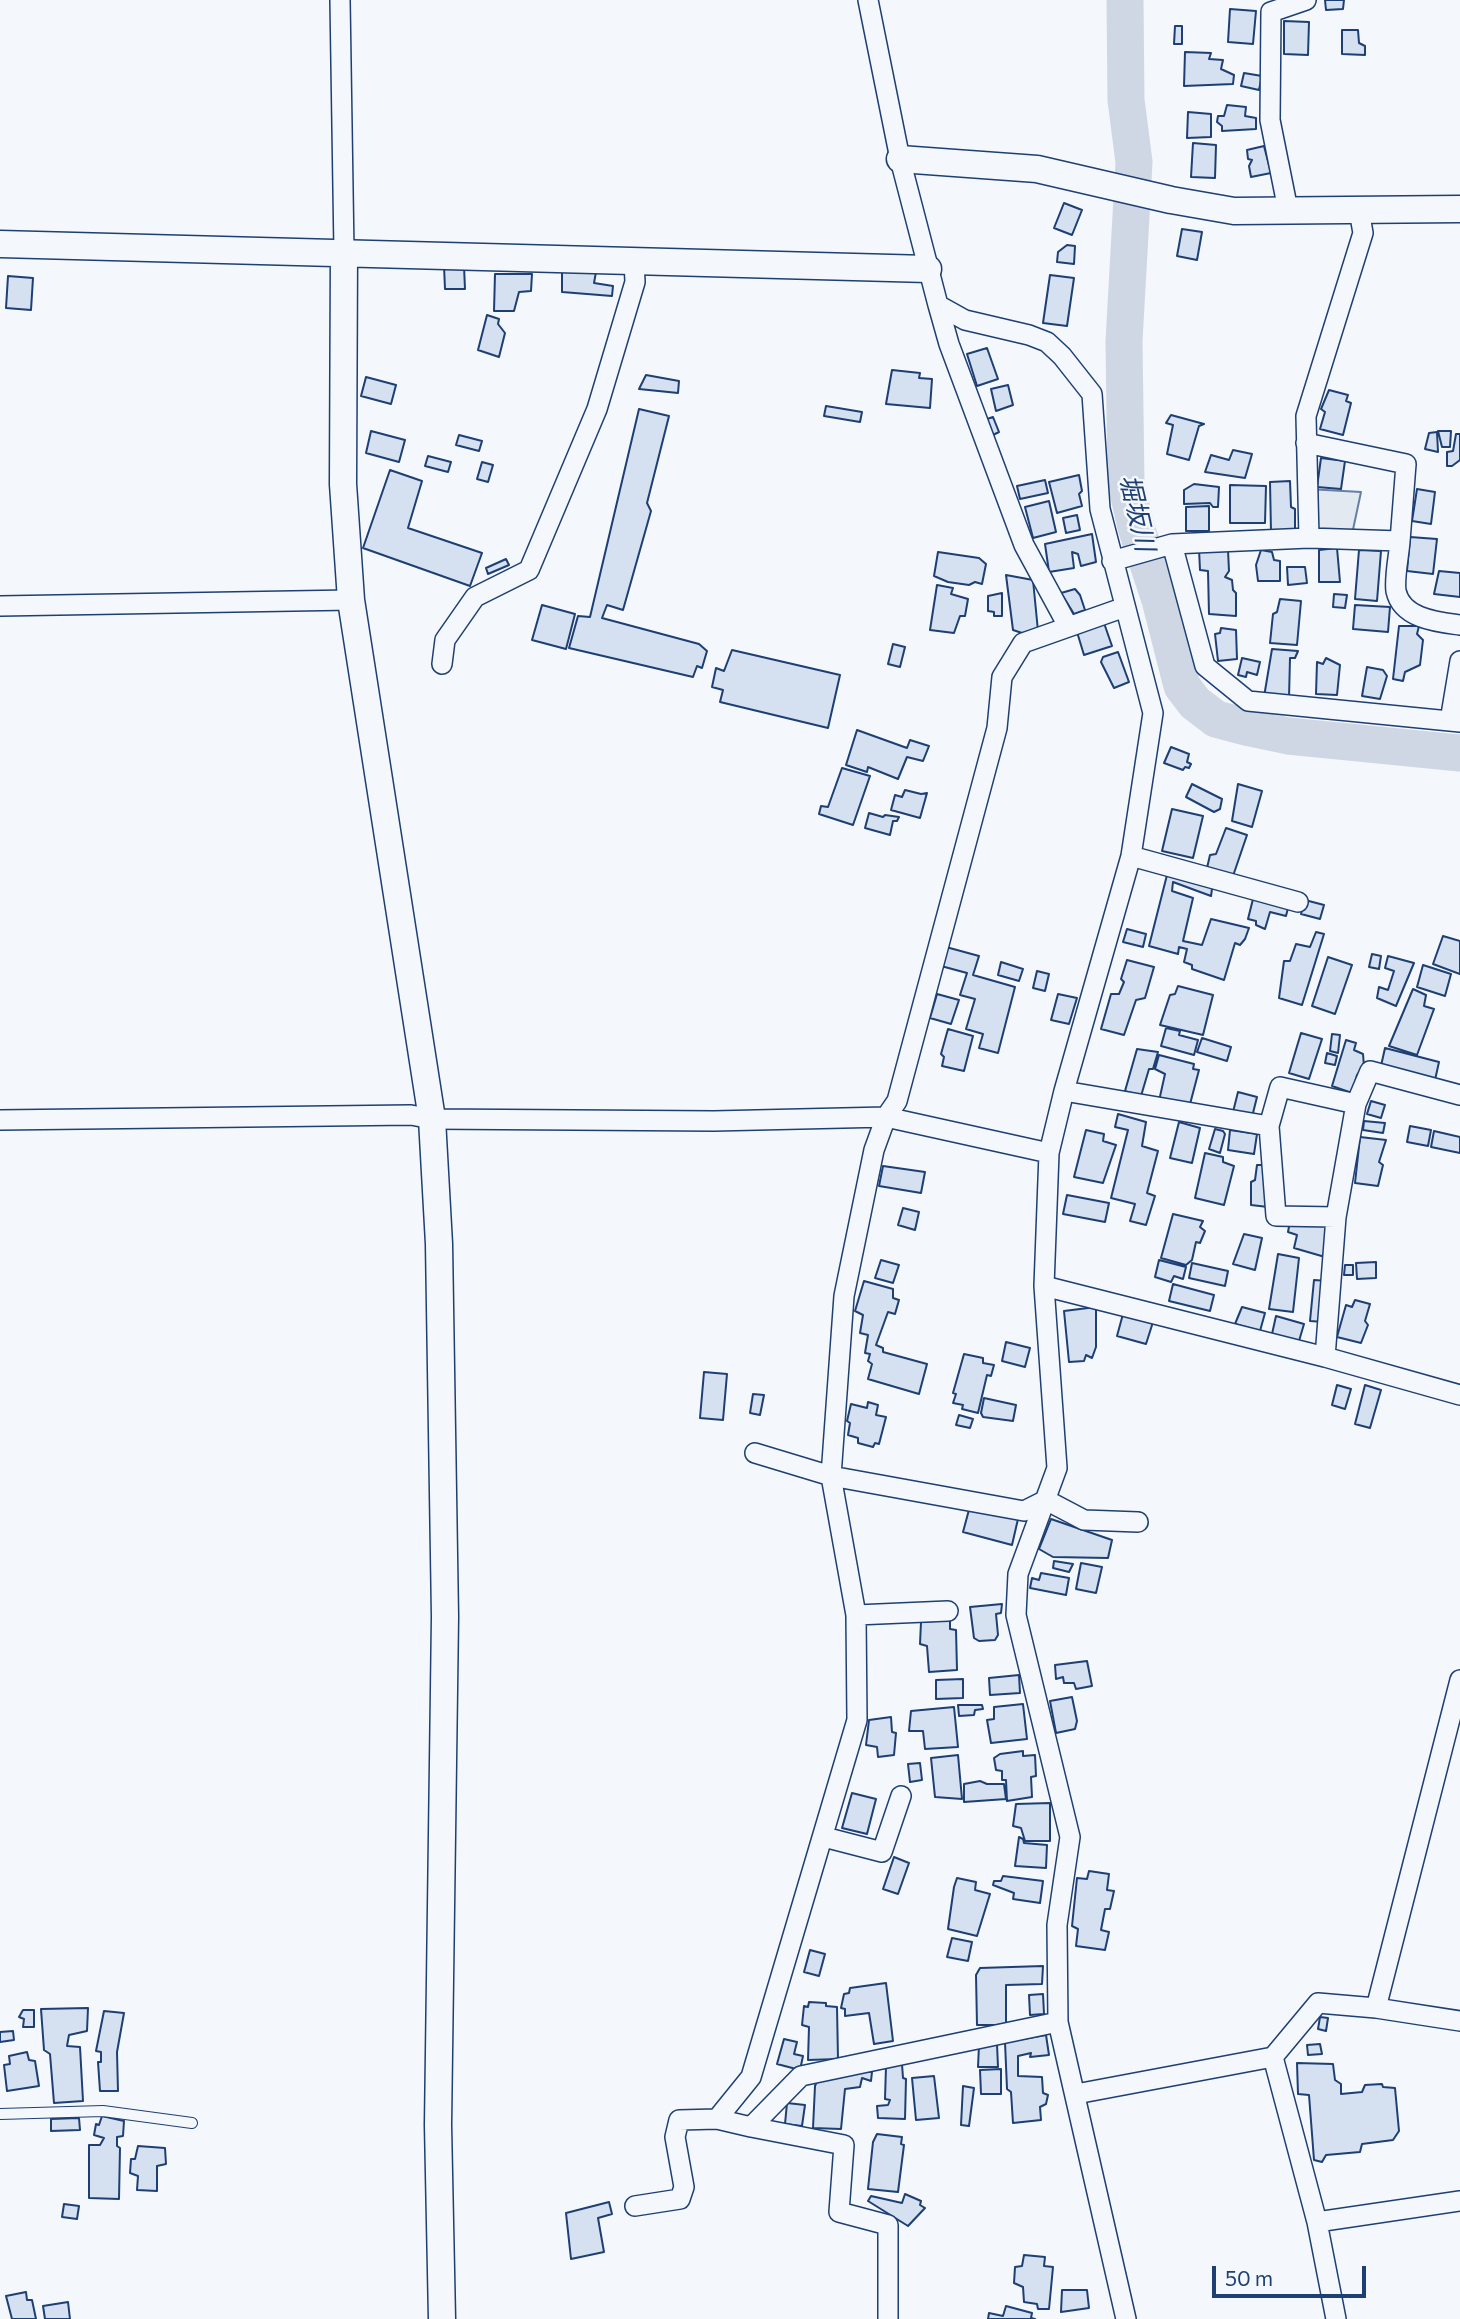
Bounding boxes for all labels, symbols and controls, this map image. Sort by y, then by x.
water label: 堀坂川 [1113,471,1161,555]
scale bar [1215,2252,1369,2296]
text: 50 m [1225,2265,1273,2290]

